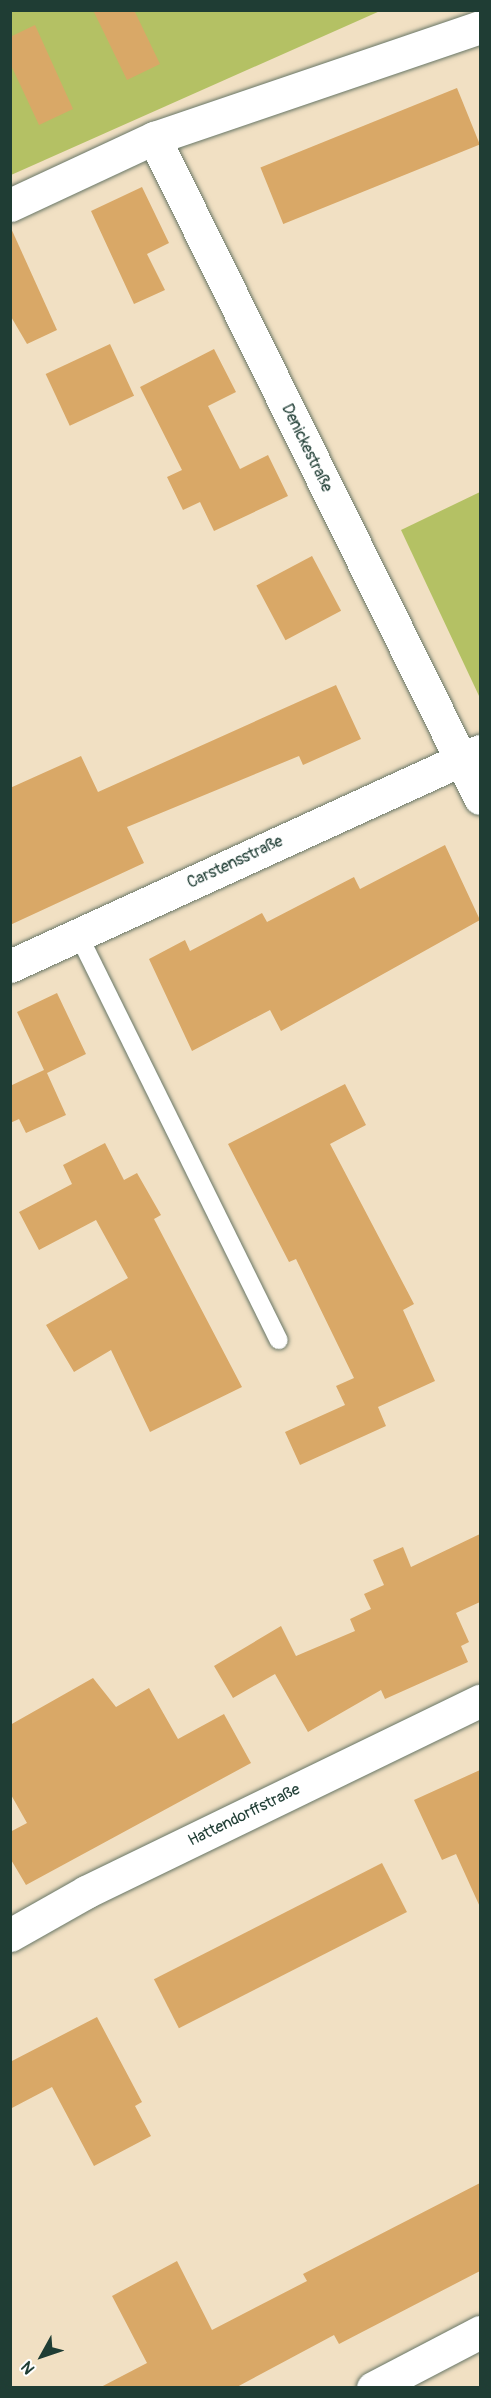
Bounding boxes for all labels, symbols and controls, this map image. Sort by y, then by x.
street label: Denickestraße [277,401,337,495]
street label: Carstensstraße [184,831,286,893]
street label: Hattendorffstraße [185,1780,303,1850]
north arrow [12,2326,72,2386]
text: N [17,2357,39,2378]

